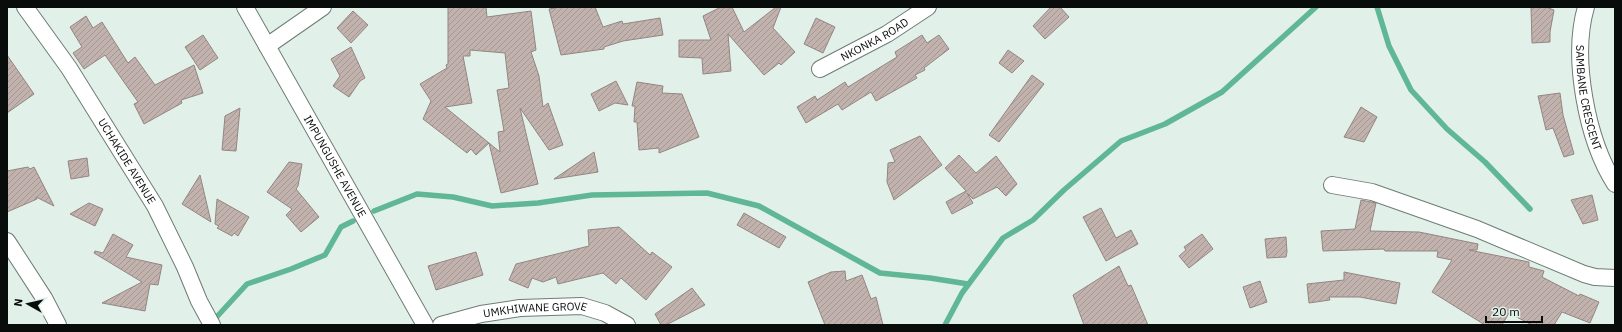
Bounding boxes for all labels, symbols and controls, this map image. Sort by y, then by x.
street label: NKONKA ROAD [838,15,911,64]
street label: SAMBANE CRESCENT [1573,45,1605,153]
street label: IMPUNGUSHE AVENUE [301,113,370,220]
street label: UCHAKIDE AVENUE [95,116,159,207]
north arrow [8,284,48,324]
text: N [11,298,26,308]
scale bar [1486,298,1542,324]
street label: UMKHIWANE GROVE [482,299,589,321]
text: 20 m [1492,304,1520,319]

